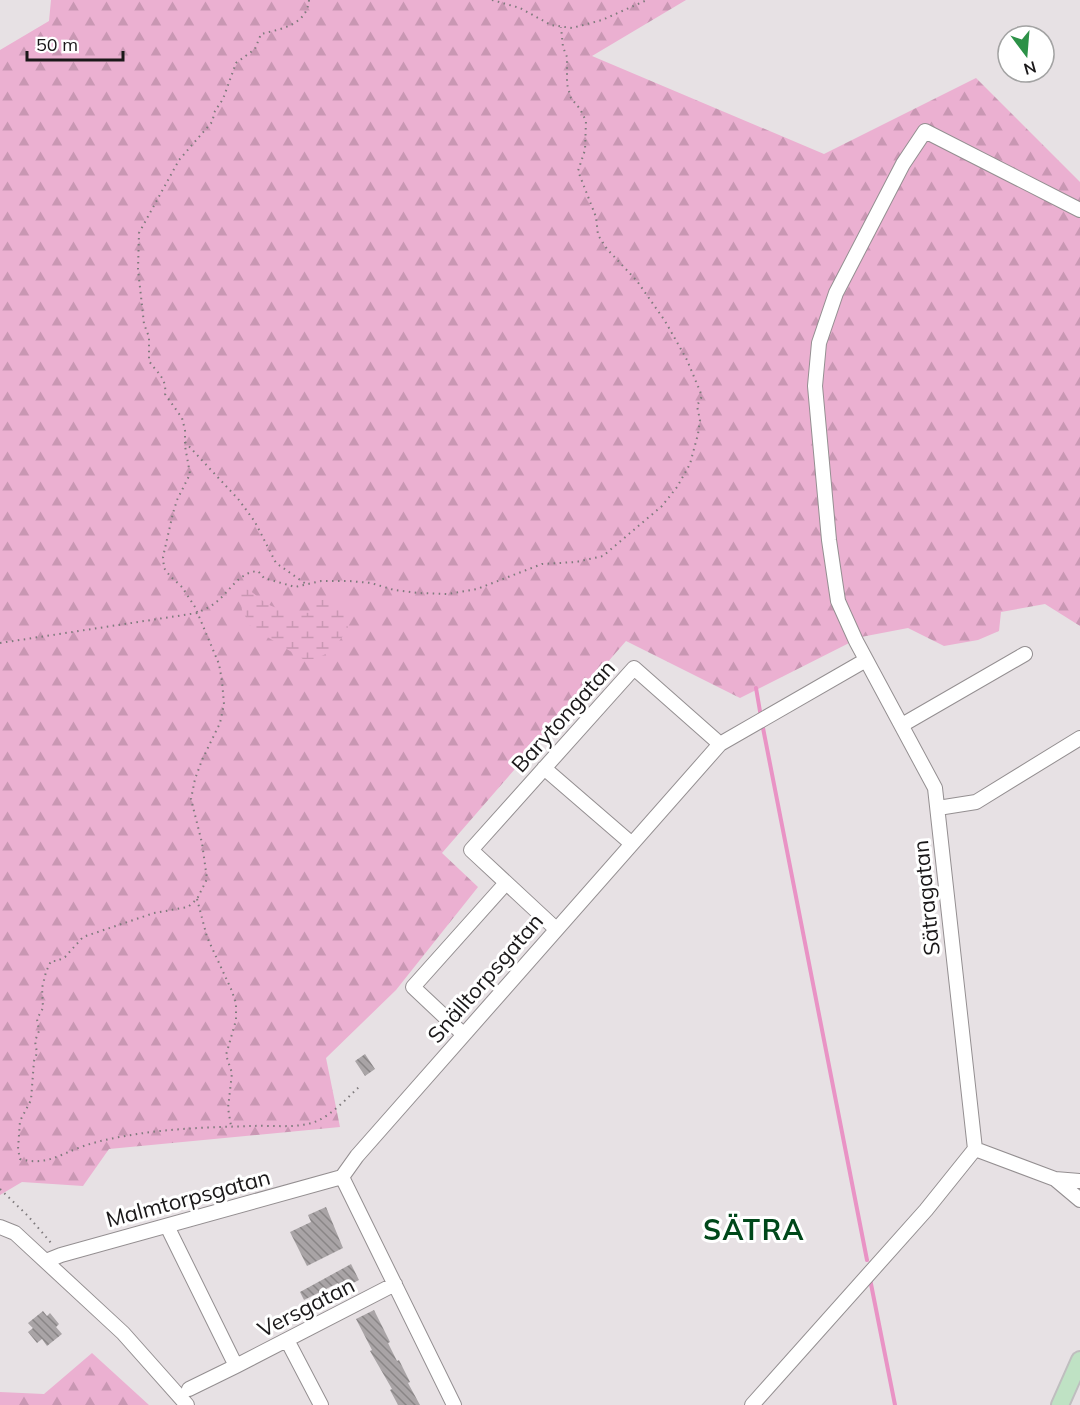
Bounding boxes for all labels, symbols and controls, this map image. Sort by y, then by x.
scale bar [27,24,123,62]
north arrow [996,24,1056,84]
text: 50 m [36,33,78,56]
text: N [1022,57,1039,80]
street label: Barytongatan [505,654,621,778]
street label: Sätragatan [906,839,946,957]
street label: Snälltorpsgatan [421,907,549,1049]
street label: Malmtorpsgatan [103,1163,273,1233]
district label: SÄTRA [703,1212,805,1247]
street label: Versgatan [253,1271,359,1343]

